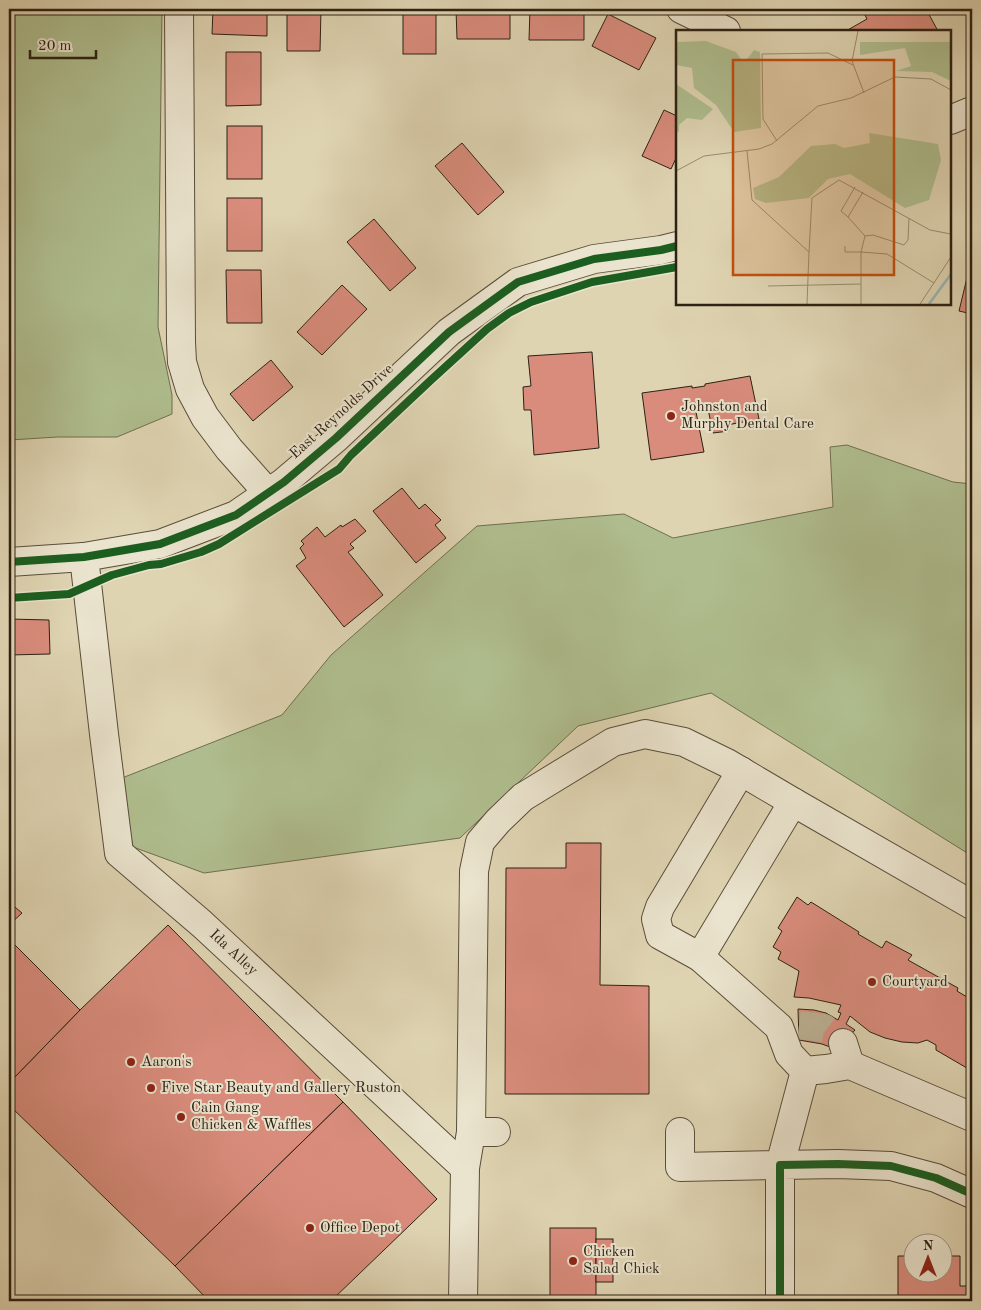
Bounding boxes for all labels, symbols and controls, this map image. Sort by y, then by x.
scale bar [30,28,96,60]
inset map [676,30,951,305]
text: 20 m [38,39,72,54]
street label: East Reynolds Drive [287,362,397,462]
place label: Johnston and Murphy Dental Care [681,400,814,432]
marker: Johnston and Murphy Dental Care [665,410,677,422]
street label: Ida Alley [206,927,260,979]
place label: Courtyard [882,975,948,990]
marker: Courtyard [866,976,878,988]
place label: Aaron's [141,1055,192,1070]
marker: Aaron's [125,1056,137,1068]
place label: Five Star Beauty and Gallery Ruston [161,1081,401,1096]
marker: Five Star Beauty and Gallery Ruston [145,1082,157,1094]
place label: Cain Gang Chicken & Waffles [191,1101,311,1133]
marker: Cain Gang Chicken & Waffles [175,1111,187,1123]
place label: Office Depot [320,1221,400,1236]
marker: Office Depot [304,1222,316,1234]
north arrow [904,1232,954,1282]
text: N [923,1239,934,1253]
place label: Chicken Salad Chick [583,1245,660,1277]
marker: Chicken Salad Chick [567,1255,579,1267]

